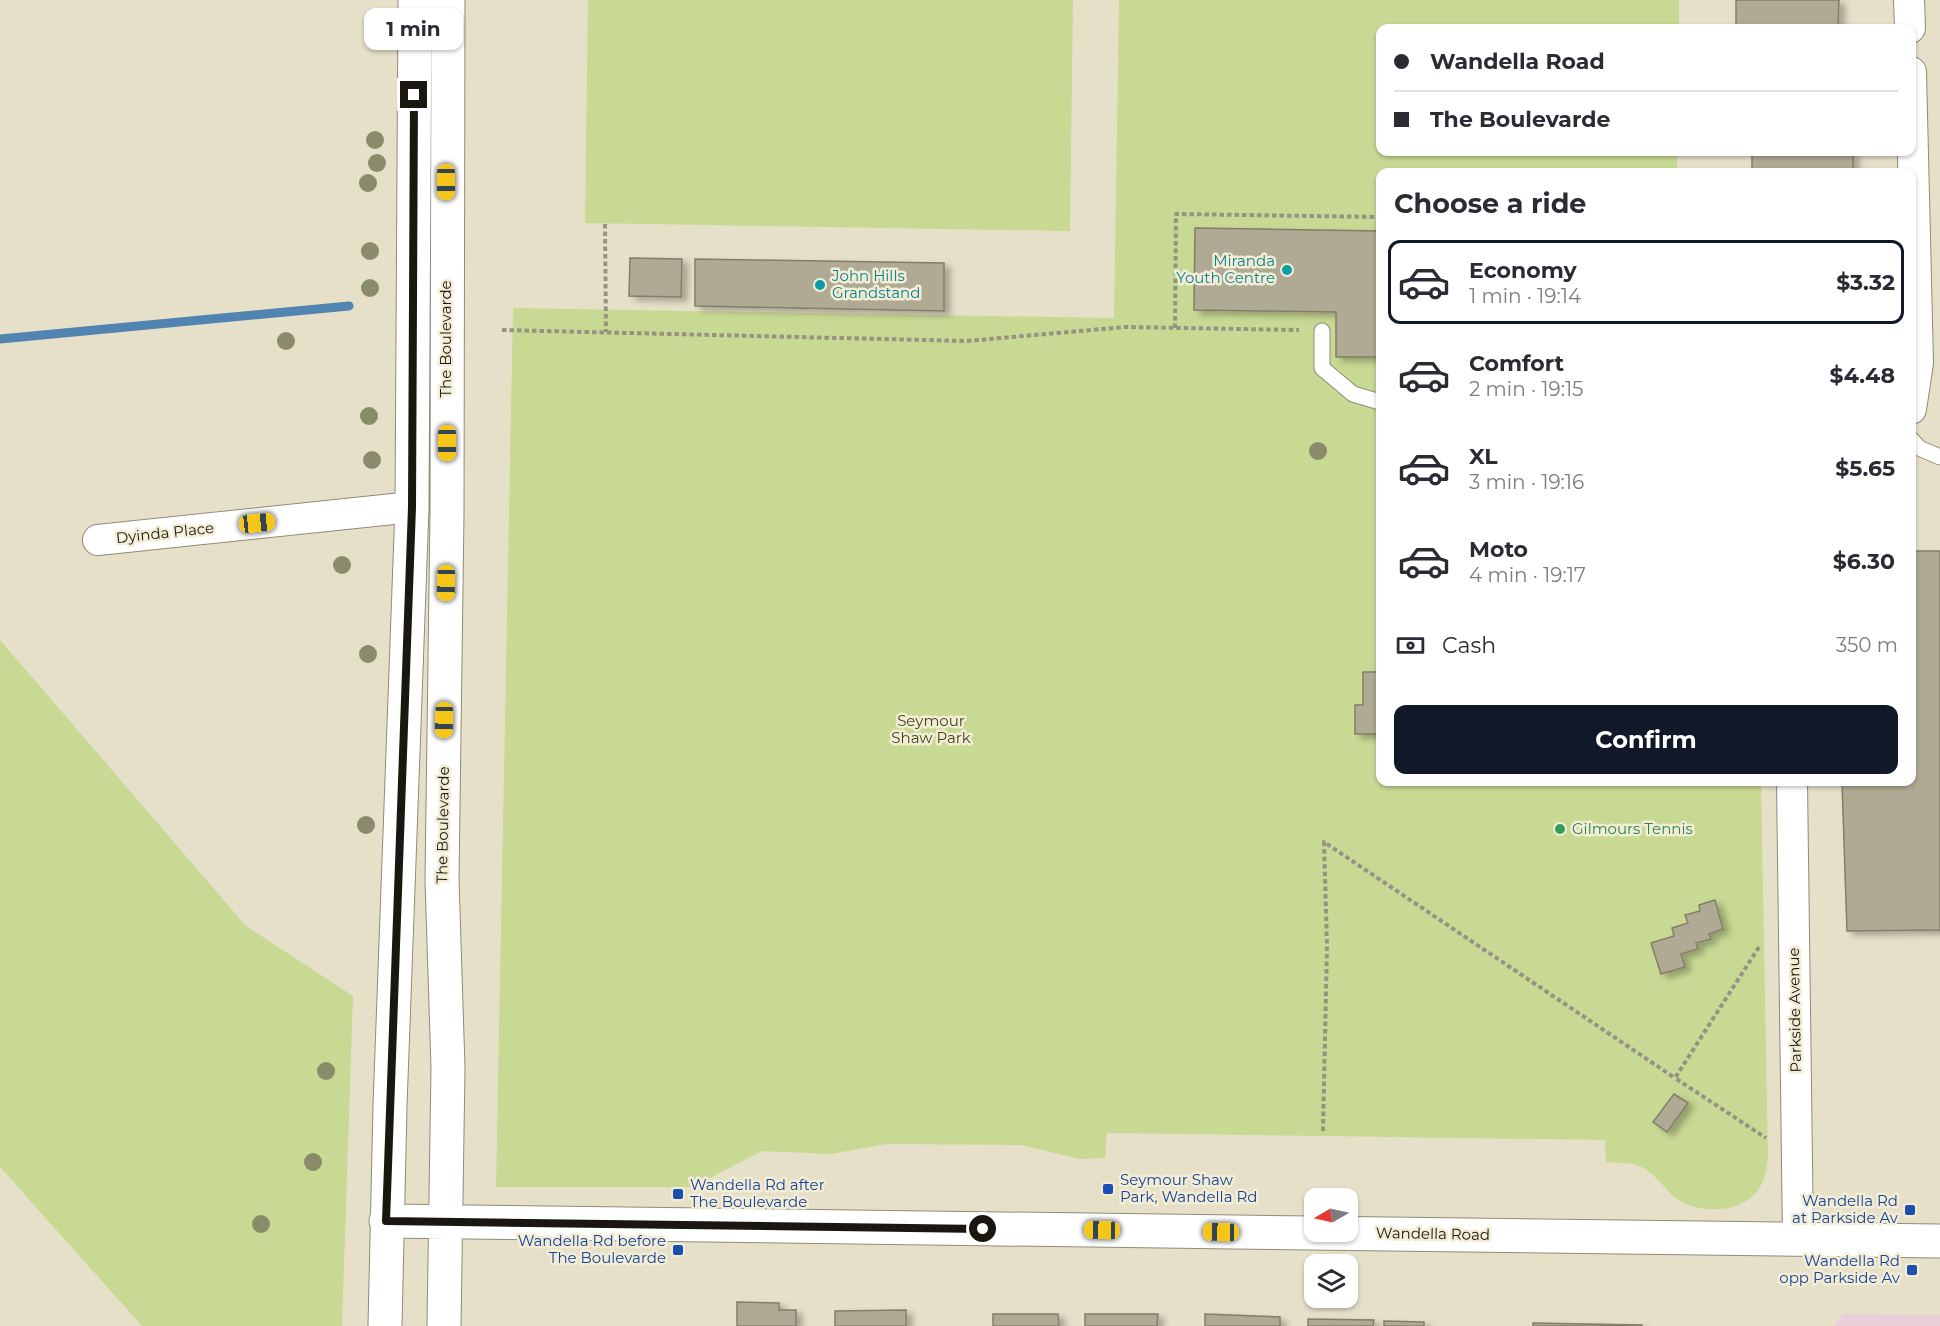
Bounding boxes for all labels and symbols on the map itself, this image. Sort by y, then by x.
callout: 1 min [364,8,464,50]
route end [400,81,427,108]
car [437,164,455,200]
place label: Miranda Youth Centre [1176,251,1275,287]
marker: Miranda Youth Centre [1280,263,1294,277]
place label: John Hills Grandstand [831,266,920,302]
marker: John Hills Grandstand [813,278,827,292]
street label: The Boulevarde [436,280,455,398]
car [438,425,456,461]
car [238,512,276,534]
street label: Dyinda Place [115,518,215,547]
car [437,565,455,601]
car [435,702,453,738]
park label: Seymour Shaw Park [891,711,971,747]
street label: The Boulevarde [432,766,453,884]
place label: Gilmours Tennis [1572,819,1693,838]
marker: Gilmours Tennis [1553,822,1567,836]
street label: Parkside Avenue [1784,947,1805,1073]
place label: Seymour Shaw Park, Wandella Rd [1120,1170,1257,1206]
place label: Wandella Rd after The Boulevarde [690,1175,825,1211]
marker: Seymour Shaw Park, Wandella Rd [1101,1182,1115,1196]
marker: Wandella Rd after The Boulevarde [671,1187,685,1201]
north arrow [1304,1188,1358,1242]
place label: Wandella Rd at Parkside Av [1792,1191,1899,1227]
marker: Wandella Rd at Parkside Av [1903,1203,1917,1217]
route start [969,1215,996,1242]
car [1084,1221,1120,1239]
car [1203,1223,1239,1241]
street label: Wandella Road [1376,1223,1490,1244]
place label: Wandella Rd before The Boulevarde [518,1231,666,1267]
marker: Wandella Rd before The Boulevarde [671,1243,685,1257]
place label: Wandella Rd opp Parkside Av [1779,1251,1901,1287]
marker: Wandella Rd opp Parkside Av [1905,1263,1919,1277]

